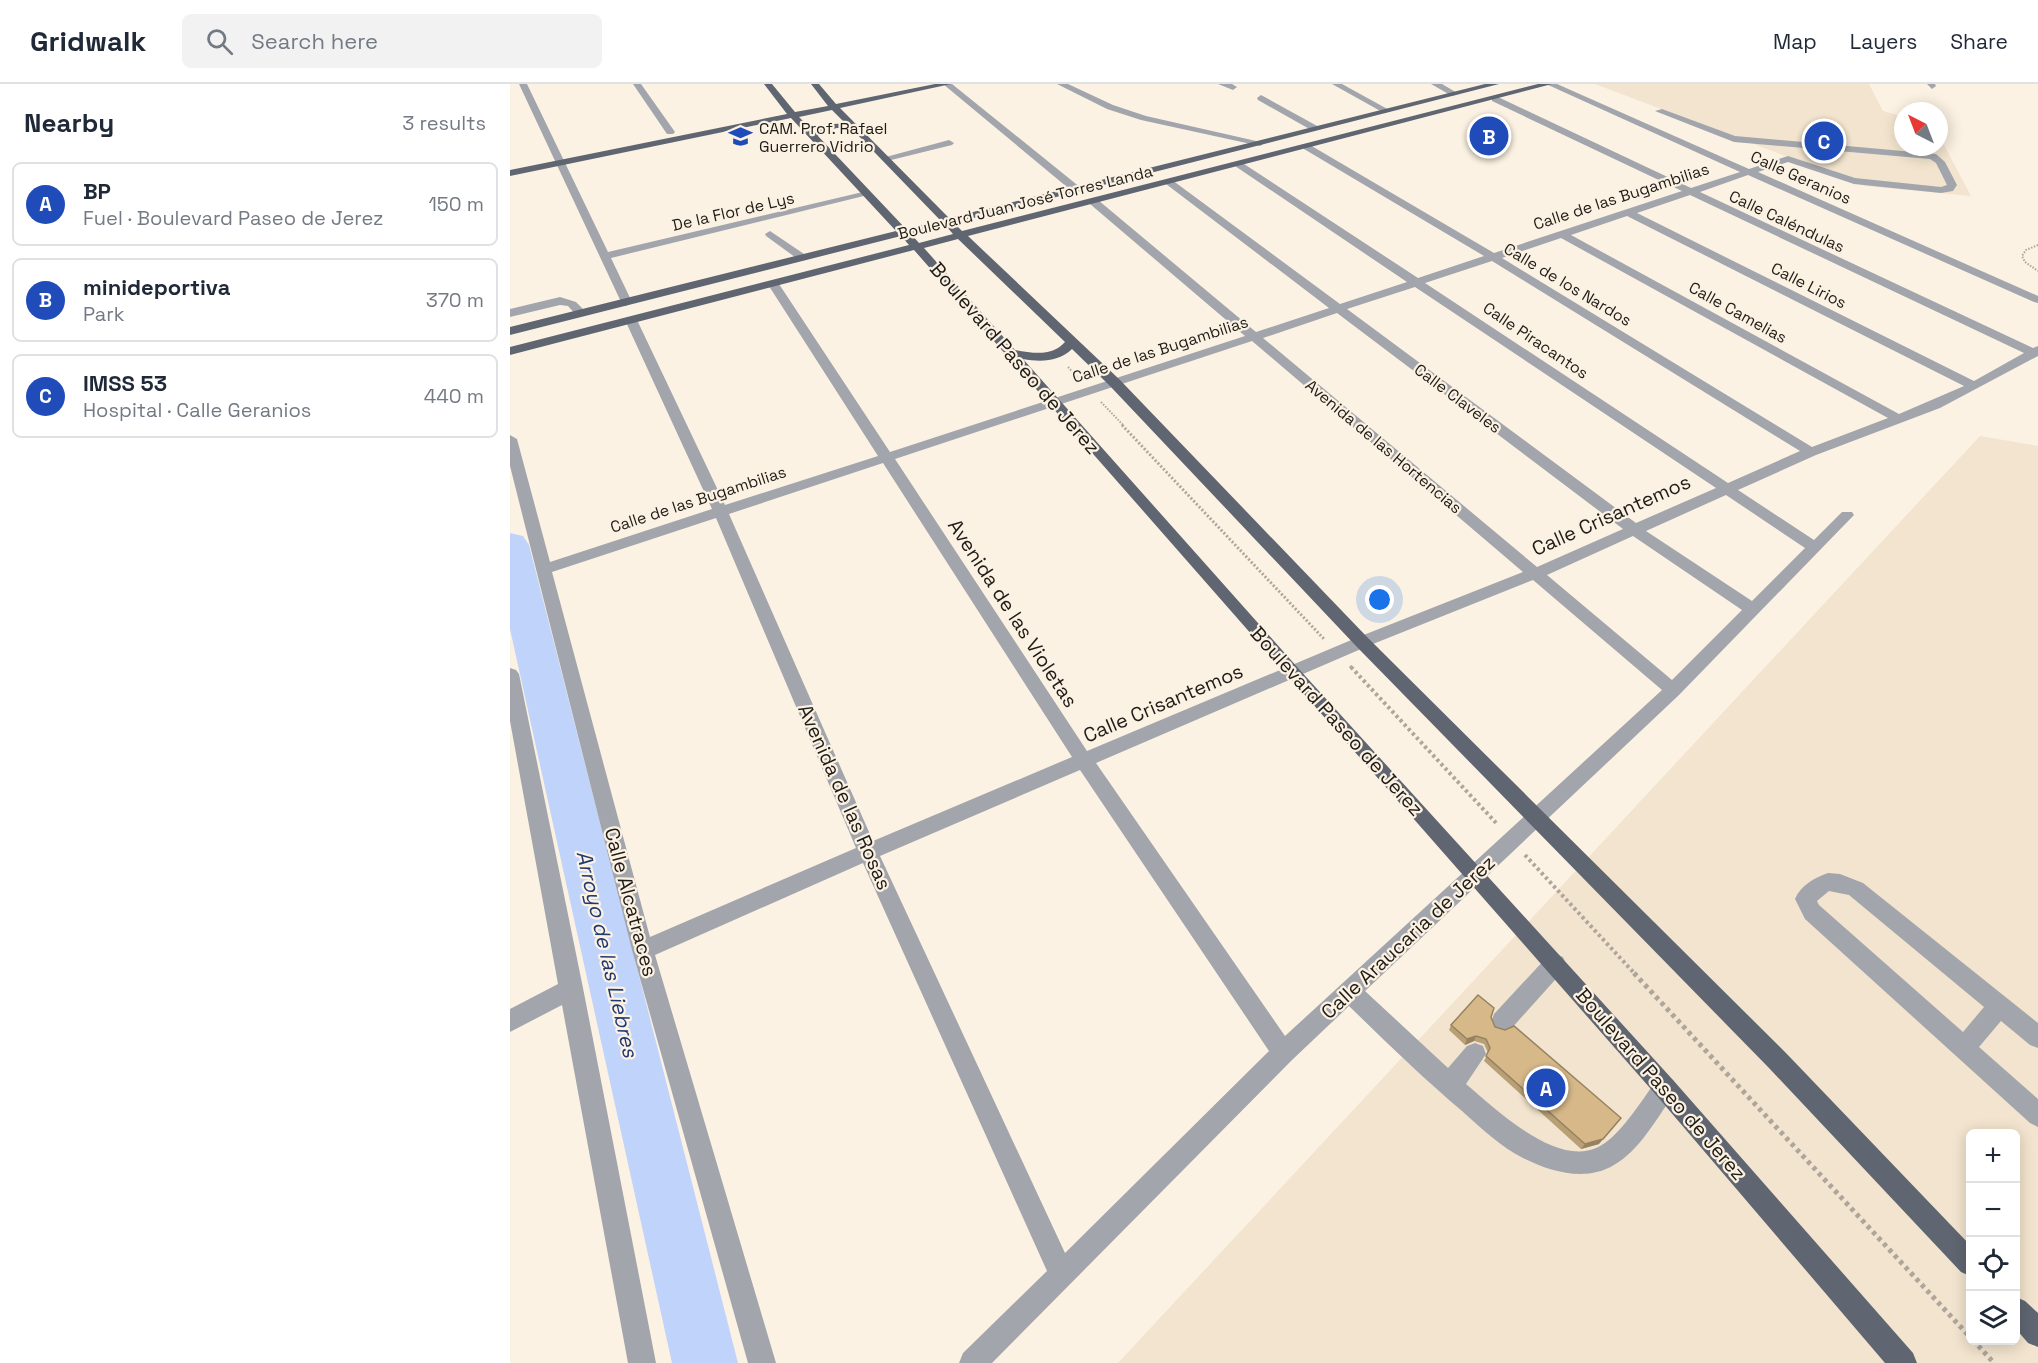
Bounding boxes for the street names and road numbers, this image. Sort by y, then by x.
street label: Calle Geranios [1747,146,1854,209]
street label: Calle de las Bugambilias [1531,158,1712,235]
street label: Boulevard Juan José Torres Landa [895,161,1155,244]
street label: Calle Caléndulas [1726,185,1848,257]
street label: De la Flor de Lys [670,187,796,236]
street label: Calle de los Nardos [1500,238,1635,331]
street label: Boulevard Paseo de Jerez [924,256,1106,460]
street label: Calle Lirios [1768,258,1850,313]
street label: Calle Camelias [1685,277,1791,348]
street label: Calle Piracantos [1479,297,1593,383]
street label: Calle de las Bugambilias [1070,311,1251,388]
street label: Calle Claveles [1410,359,1505,438]
street label: Avenida de las Hortencias [1301,375,1466,518]
street label: Calle de las Bugambilias [608,461,789,538]
street label: Calle Crisantemos [1528,468,1694,562]
street label: Avenida de las Violetas [942,514,1084,712]
street label: Boulevard Paseo de Jerez [1245,621,1429,821]
street label: Calle Crisantemos [1079,658,1247,748]
street label: Avenida de las Rosas [792,700,898,894]
street label: Calle Alcatraces [599,825,663,979]
street label: Calle Araucaria de Jerez [1315,849,1501,1025]
street label: Boulevard Paseo de Jerez [1570,982,1752,1186]

